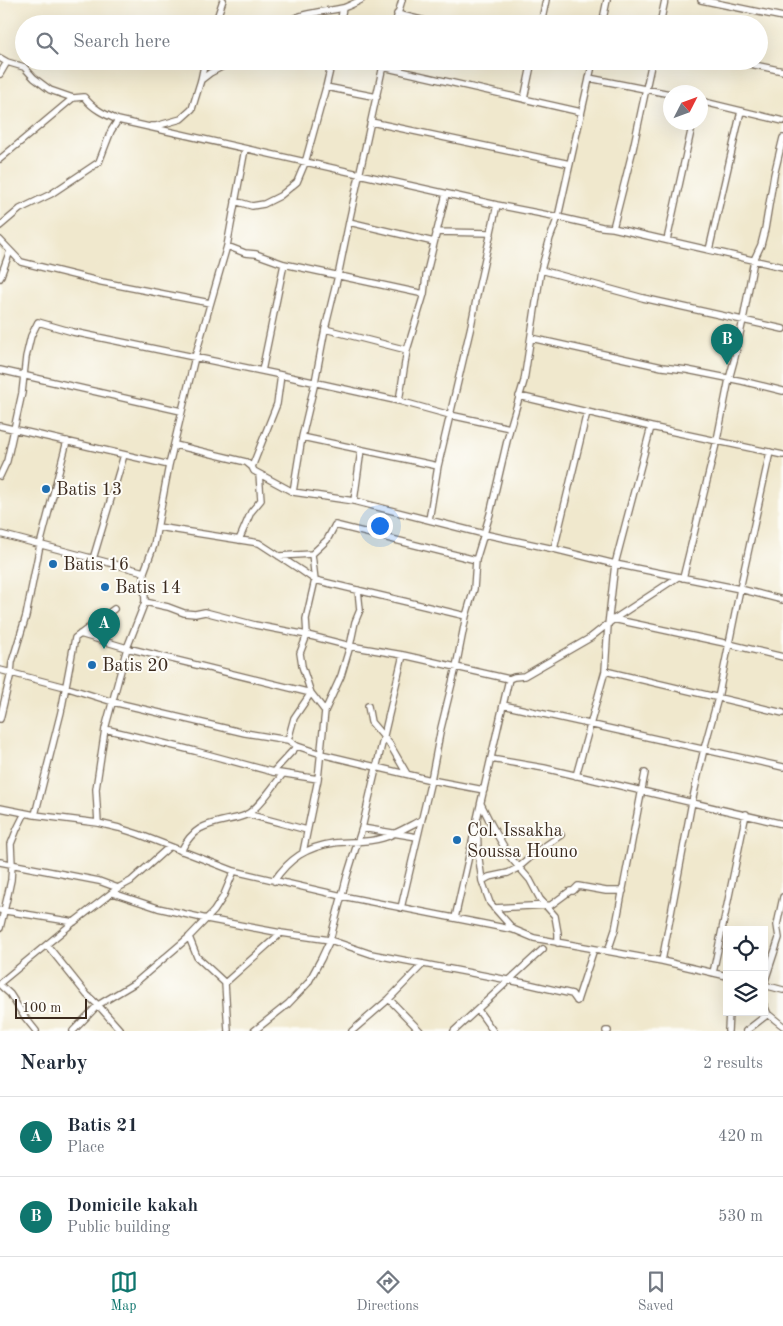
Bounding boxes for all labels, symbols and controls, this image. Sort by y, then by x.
search box [15,15,768,70]
icon: search [33,29,61,57]
text: Search here [73,33,170,52]
north arrow [663,85,708,130]
pin: B [711,324,743,365]
place label: Batis 13 [56,481,122,499]
marker: Batis 13 [40,483,52,495]
your location [367,513,393,539]
place label: Batis 16 [63,556,129,574]
marker: Batis 16 [47,558,59,570]
place label: Batis 14 [115,579,181,597]
marker: Batis 14 [99,581,111,593]
pin: A [88,608,120,649]
place label: Batis 20 [102,657,168,675]
marker: Batis 20 [86,659,98,671]
place label: Col. Issakha Soussa Houno [467,822,578,861]
marker: Col. Issakha Soussa Houno [451,834,463,846]
map controls [723,926,768,1016]
button: locate [723,926,768,971]
button: layers [723,971,768,1016]
scale bar [15,996,88,1019]
text: 100 m [22,1001,61,1015]
text: Nearby [20,1053,88,1074]
text: 2 results [703,1056,763,1072]
text: Batis 21 [67,1117,138,1136]
text: A [30,1129,42,1145]
text: 420 m [718,1129,763,1145]
text: Place [67,1140,104,1156]
text: Domicile kakah [67,1197,198,1216]
text: B [30,1209,42,1225]
text: 530 m [718,1209,763,1225]
text: Public building [67,1220,170,1236]
tab: Map [110,1268,138,1315]
tab: Directions [357,1268,419,1315]
tab: Saved [638,1268,673,1315]

